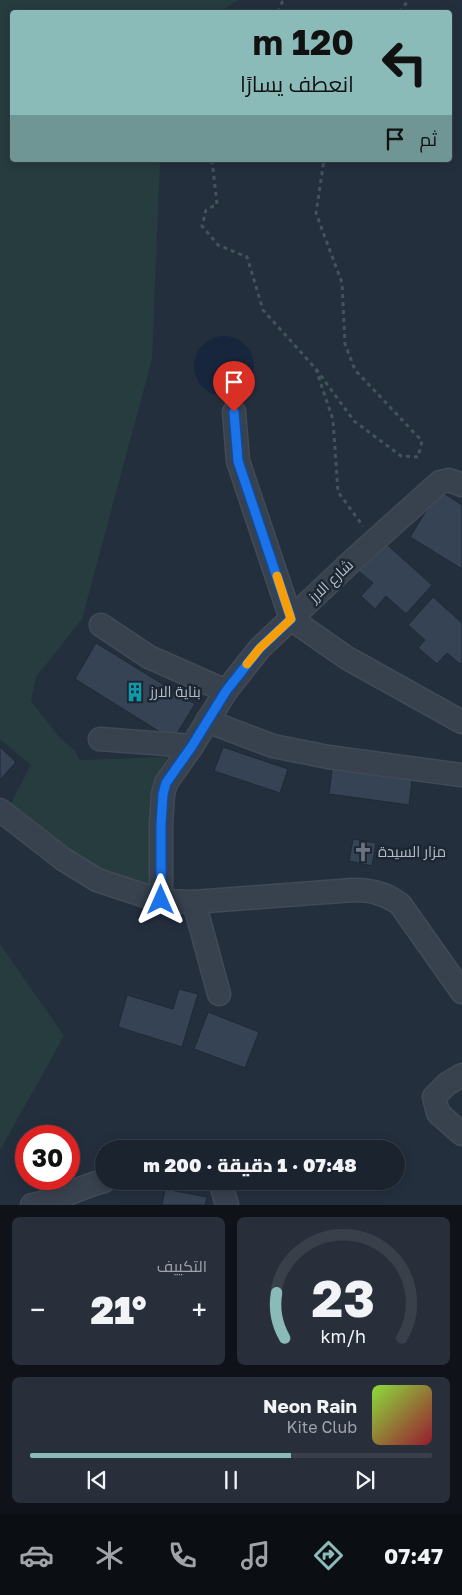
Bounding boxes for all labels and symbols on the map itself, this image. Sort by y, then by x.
pin [213,361,255,412]
street label: شارع الارز [304,555,358,608]
building icon: بناية الارز [124,681,146,703]
place label: بناية الارز [149,682,201,701]
church icon: مزار السيدة [352,841,374,863]
place label: مزار السيدة [378,842,446,861]
position arrow [134,873,186,925]
speed limit sign: 30 [15,1125,80,1190]

